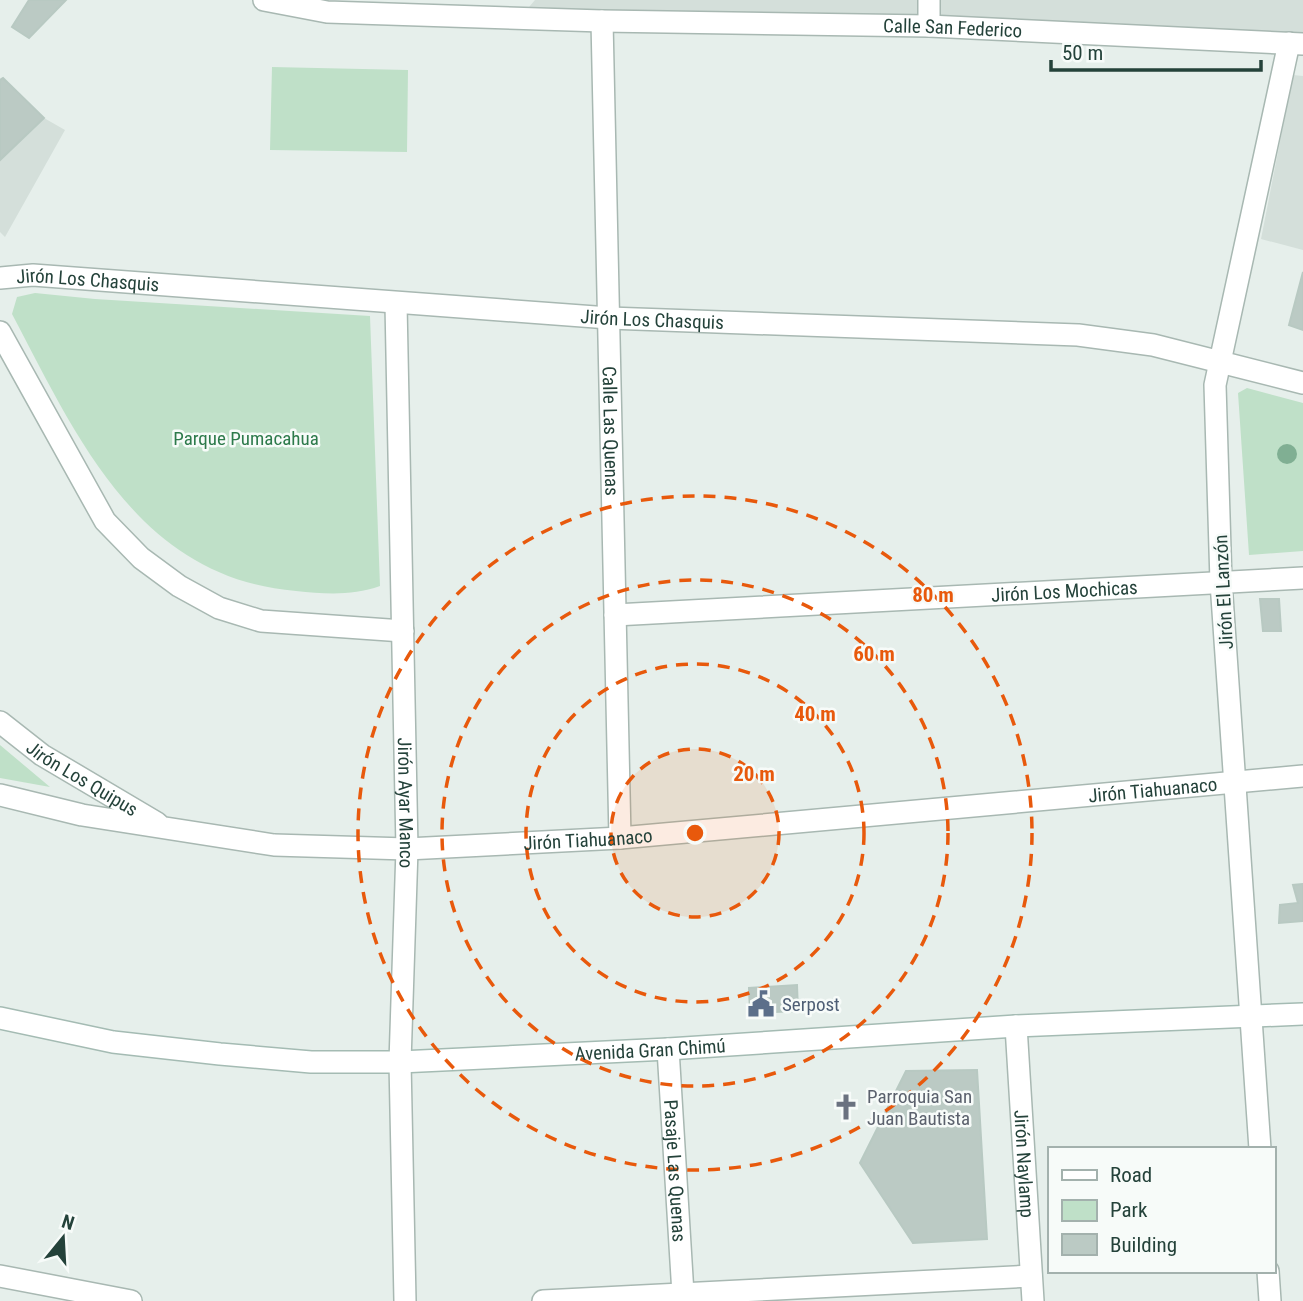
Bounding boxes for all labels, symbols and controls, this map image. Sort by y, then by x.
street label: Calle San Federico [883,14,1023,42]
scale bar [1051,28,1261,72]
text: 50 m [1062,41,1103,65]
street label: Jirón Los Chasquis [15,264,160,296]
street label: Jirón Los Chasquis [580,305,724,334]
street label: Calle Las Quenas [598,366,623,496]
park label: Parque Pumacahua [173,427,319,450]
street label: Jirón El Lanzón [1209,534,1238,650]
street label: Jirón Los Mochicas [990,576,1138,607]
text: 80 m [912,583,954,607]
text: 60 m [853,642,895,666]
text: 40 m [794,702,836,726]
street label: Jirón Los Quipus [22,736,142,821]
street label: Jirón Ayar Manco [393,737,418,869]
text: 20 m [733,762,775,786]
street label: Jirón Tiahuanaco [1087,773,1218,807]
centre of rings [683,821,707,845]
street label: Jirón Tiahuanaco [523,824,654,855]
public building icon: Serpost [746,989,776,1019]
place label: Serpost [782,993,840,1016]
street label: Avenida Gran Chimú [574,1034,726,1066]
place label: Parroquia San Juan Bautista [867,1085,972,1130]
church icon: Parroquia San Juan Bautista [831,1092,861,1122]
street label: Pasaje Las Quenas [659,1099,691,1243]
street label: Jirón Naylamp [1009,1109,1039,1218]
legend [1048,1147,1275,1273]
text: Road [1110,1163,1152,1187]
text: Park [1110,1198,1148,1222]
north arrow [28,1203,98,1273]
text: N [59,1210,77,1235]
text: Building [1110,1233,1177,1257]

